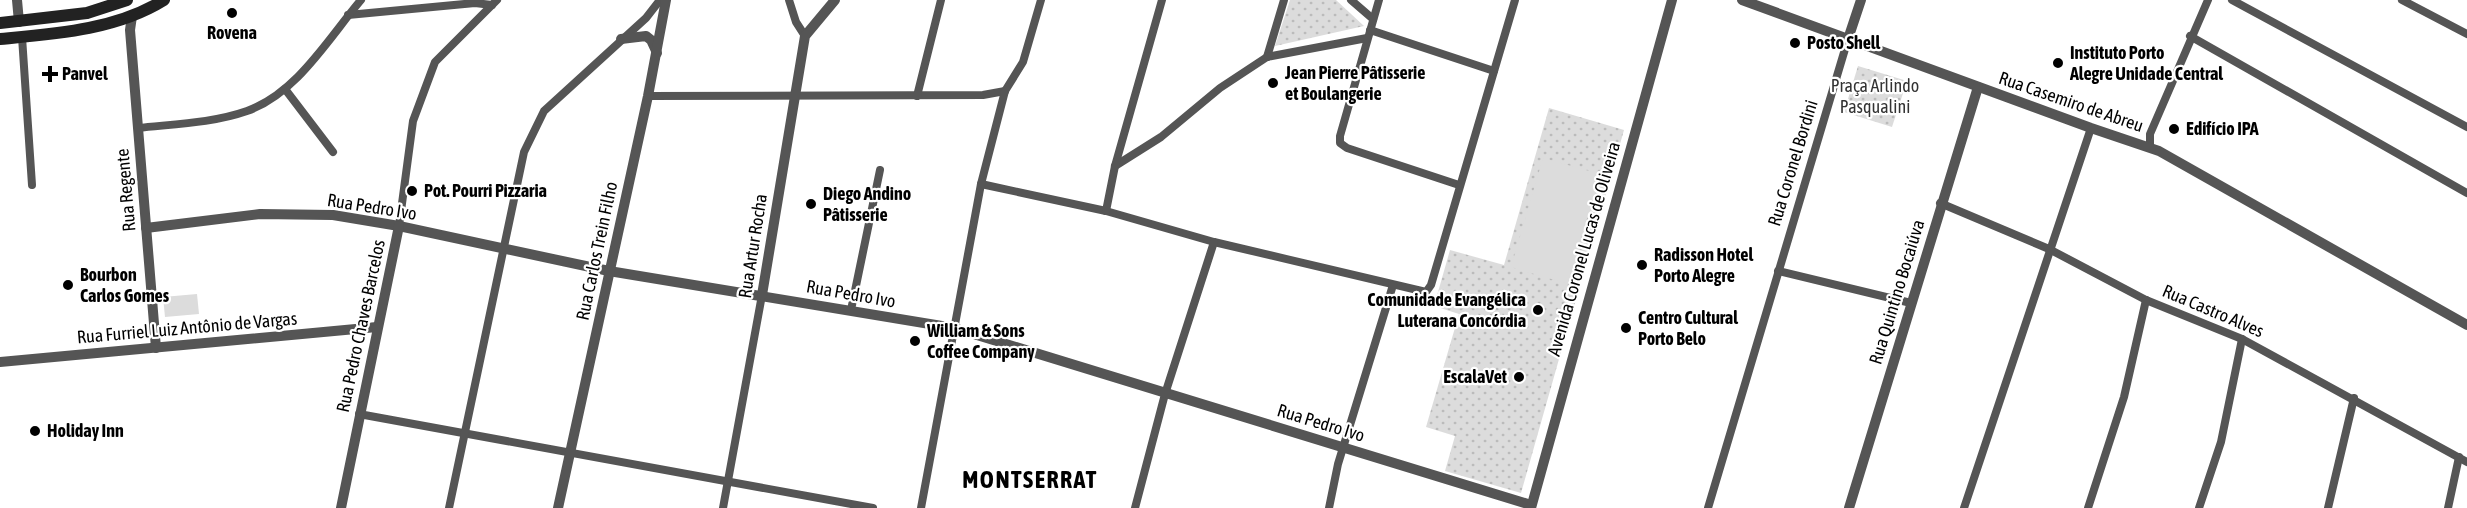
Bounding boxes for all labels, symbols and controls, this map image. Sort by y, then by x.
marker: Rovena [225,6,239,20]
place label: Rovena [207,22,257,43]
place label: Posto Shell [1807,32,1881,53]
marker: Posto Shell [1788,36,1802,50]
place label: Instituto Porto Alegre Unidade Central [2069,42,2223,84]
marker: Instituto Porto Alegre Unidade Central [2051,56,2065,70]
place label: Jean Pierre Pâtisserie et Boulangerie [1284,62,1425,104]
place label: Panvel [62,63,108,84]
marker: Panvel [43,67,57,81]
street label: Rua Casemiro de Abreu [1996,67,2146,136]
park label: Praça Arlindo Pasqualini [1831,75,1919,117]
marker: Jean Pierre Pâtisserie et Boulangerie [1266,76,1280,90]
street label: Rua Coronel Bordini [1763,97,1822,228]
place label: Edifício IPA [2186,118,2259,139]
marker: Edifício IPA [2167,122,2181,136]
street label: Avenida Coronel Lucas de Oliveira [1543,139,1624,358]
street label: Rua Regente [111,148,140,232]
place label: Pot. Pourri Pizzaria [424,180,547,201]
street label: Rua Carlos Trein Filho [572,180,621,322]
place label: Diego Andino Pâtisserie [823,183,911,225]
marker: Pot. Pourri Pizzaria [405,184,419,198]
street label: Rua Pedro Ivo [326,189,418,224]
street label: Rua Artur Rocha [734,192,771,300]
marker: Diego Andino Pâtisserie [804,197,818,211]
street label: Rua Quintino Bocaiúva [1865,217,1929,367]
street label: Rua Pedro Chaves Barcelos [332,238,389,414]
place label: Radisson Hotel Porto Alegre [1654,244,1753,286]
marker: Radisson Hotel Porto Alegre [1635,258,1649,272]
place label: Bourbon Carlos Gomes [80,264,170,306]
street label: Rua Pedro Ivo [805,275,897,312]
marker: Bourbon Carlos Gomes [61,278,75,292]
street label: Rua Castro Alves [2159,280,2267,341]
place label: Comunidade Evangélica Luterana Concórdia [1367,289,1526,331]
marker: Comunidade Evangélica Luterana Concórdia [1531,303,1545,317]
street label: Rua Furriel Luiz Antônio de Vargas [76,307,298,348]
place label: Centro Cultural Porto Belo [1638,307,1738,349]
place label: William & Sons Coffee Company [926,320,1035,362]
marker: Centro Cultural Porto Belo [1619,321,1633,335]
marker: William & Sons Coffee Company [908,334,922,348]
place label: EscalaVet [1443,366,1508,387]
marker: EscalaVet [1512,370,1526,384]
street label: Rua Pedro Ivo [1275,399,1367,446]
place label: Holiday Inn [47,420,124,441]
marker: Holiday Inn [28,424,42,438]
district label: MONTSERRAT [962,466,1098,493]

